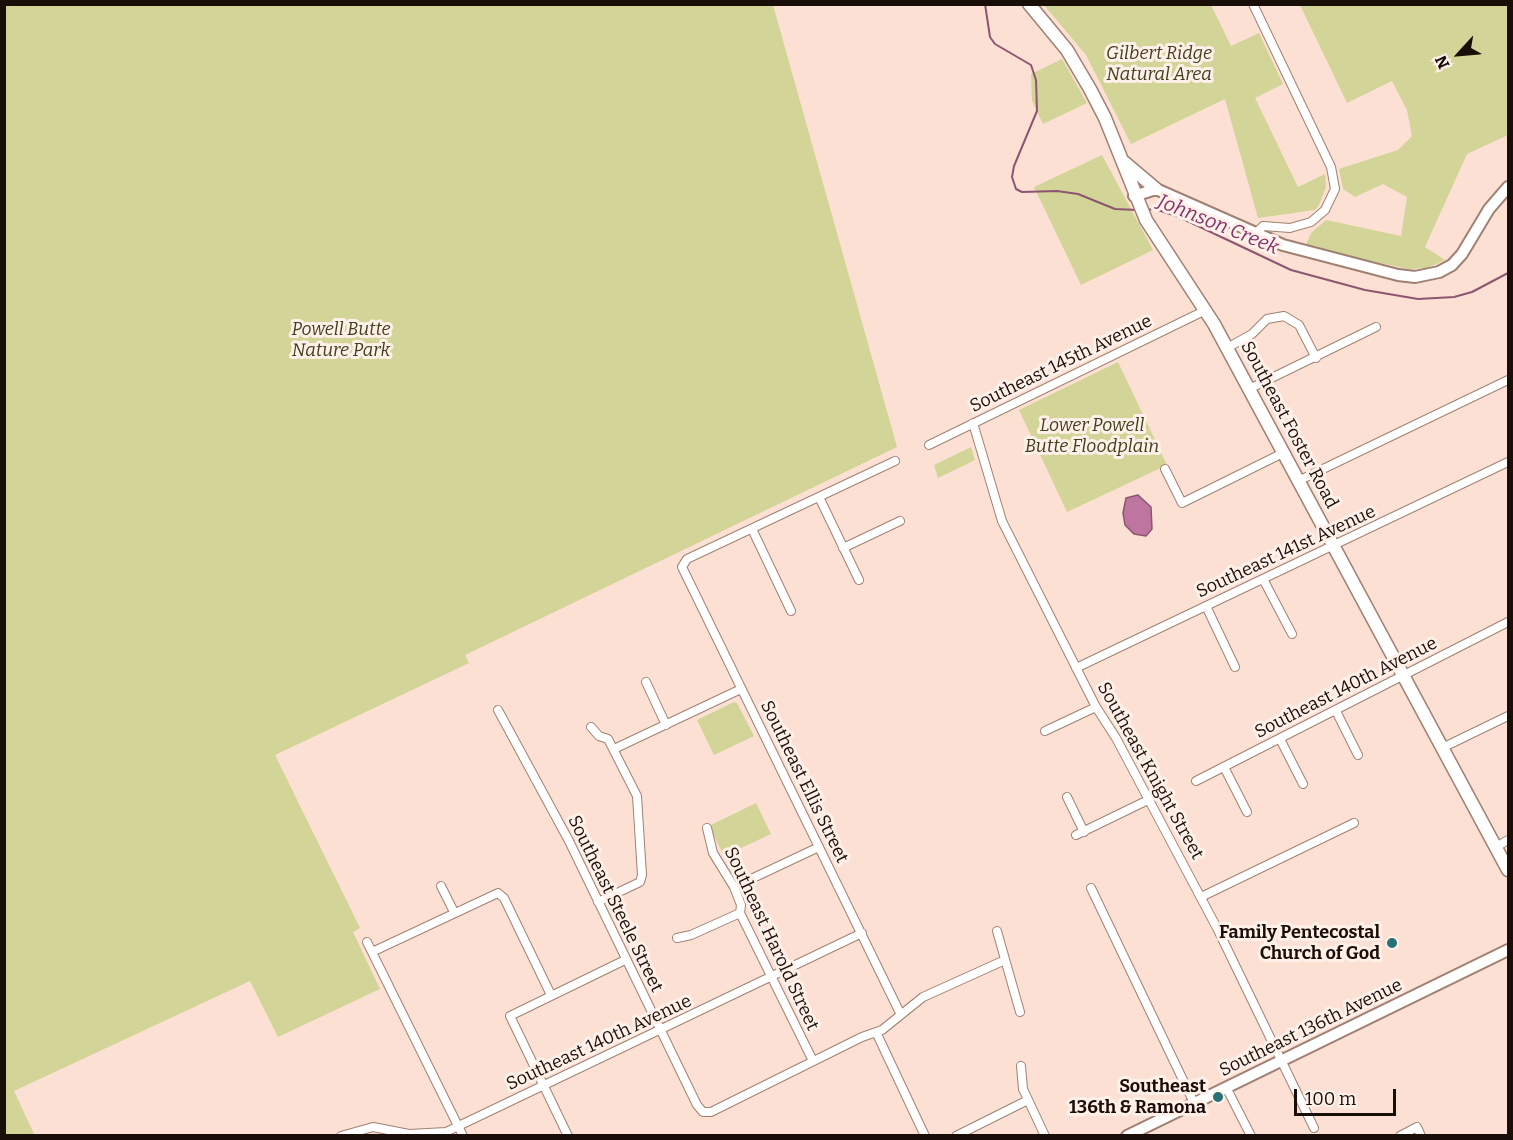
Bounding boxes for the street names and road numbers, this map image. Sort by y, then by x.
street label: Southeast 145th Avenue [966,310,1156,418]
street label: Southeast Foster Road [1236,338,1342,512]
street label: Southeast 141st Avenue [1193,501,1379,603]
street label: Southeast 140th Avenue [1251,633,1441,743]
street label: Southeast Knight Street [1092,679,1208,863]
street label: Southeast Ellis Street [755,697,853,867]
street label: Southeast Steele Street [563,812,667,996]
street label: Southeast Harold Street [719,844,823,1034]
street label: Southeast 136th Avenue [1216,974,1406,1082]
street label: Southeast 140th Avenue [503,991,695,1095]

